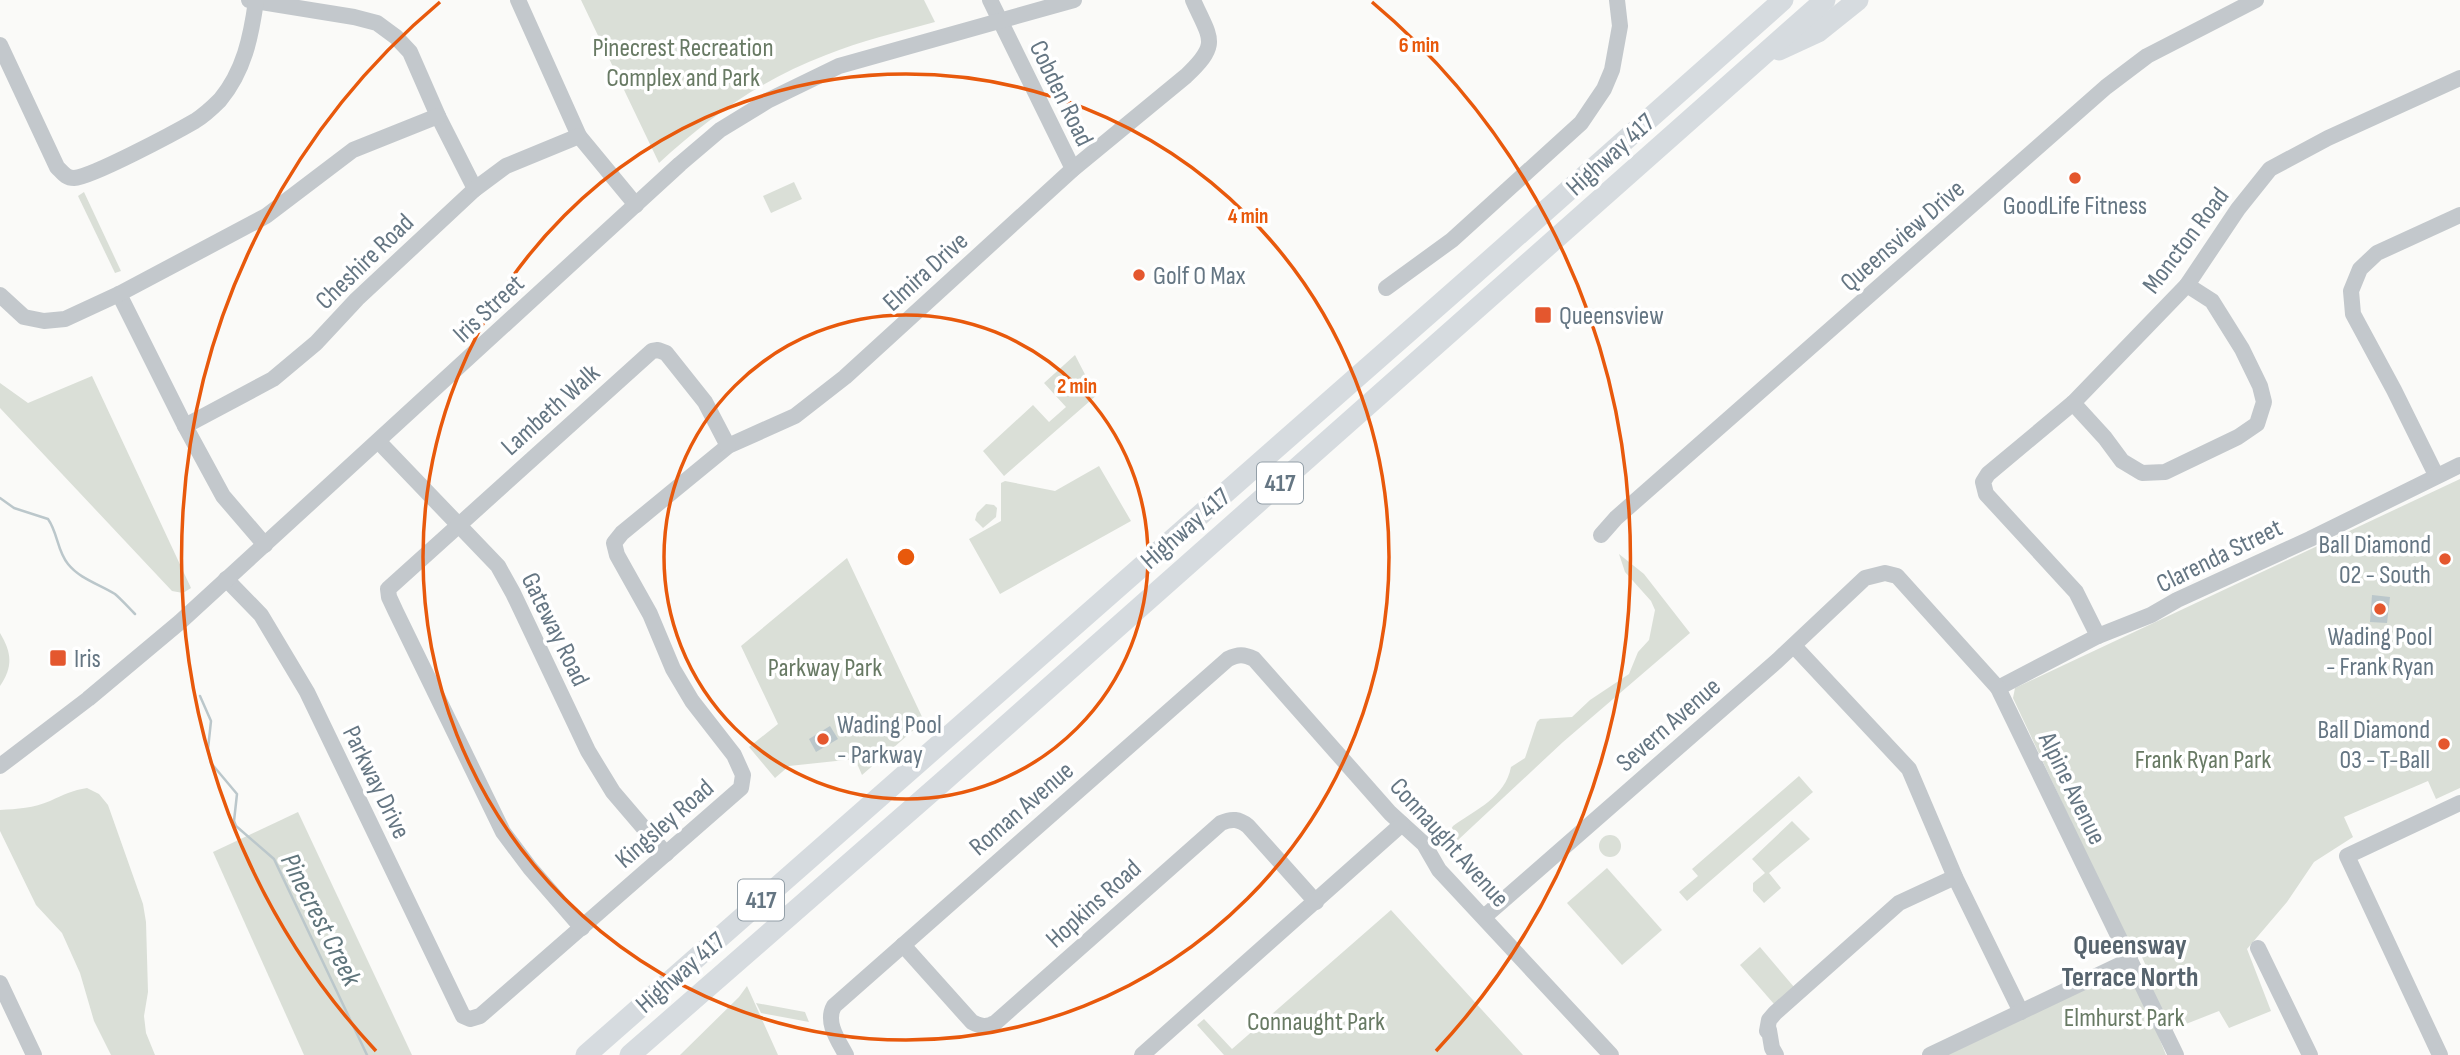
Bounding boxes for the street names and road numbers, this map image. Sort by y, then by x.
street label: Cobden Road [1022,36,1100,152]
street label: Highway 417 [1560,107,1662,203]
street label: Queensview Drive [1835,174,1971,298]
street label: Moncton Road [2136,182,2236,300]
street label: Cheshire Road [310,208,421,316]
street label: Elmira Drive [877,226,975,318]
street label: Iris Street [447,268,531,350]
street label: Lambeth Walk [495,358,607,462]
road number: 417 [1257,462,1303,504]
street label: Highway 417 [1135,482,1237,576]
street label: Clarenda Street [2152,513,2288,600]
street label: Gateway Road [514,568,595,692]
street label: Severn Avenue [1611,671,1727,779]
street label: Parkway Drive [335,721,416,844]
street label: Alpine Avenue [2031,727,2112,850]
street label: Roman Avenue [964,755,1080,863]
street label: Connaught Avenue [1383,772,1515,914]
street label: Kingsley Road [609,773,720,875]
street label: Hopkins Road [1040,853,1148,955]
road number: 417 [738,880,784,920]
street label: Highway 417 [630,926,732,1020]

